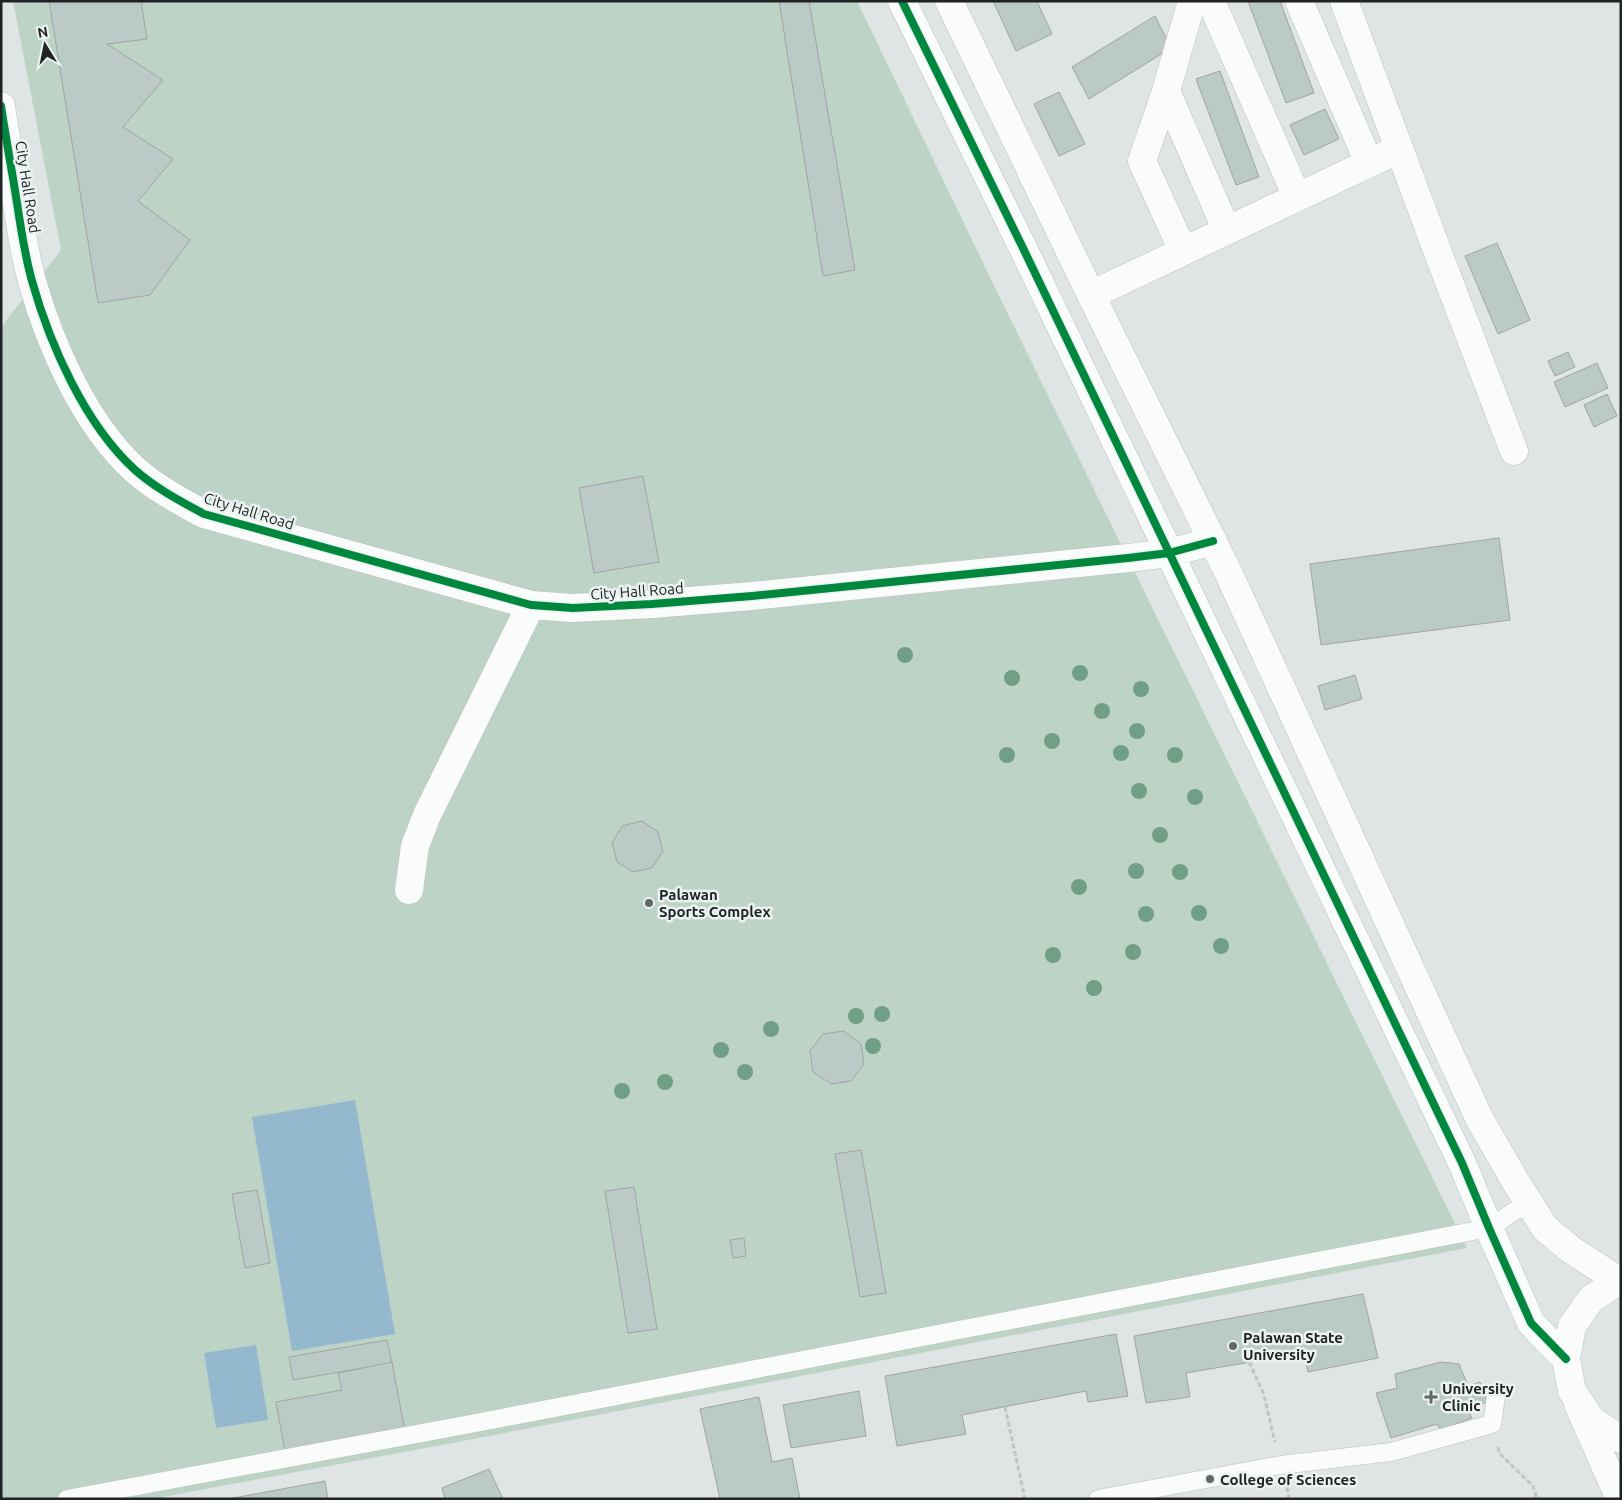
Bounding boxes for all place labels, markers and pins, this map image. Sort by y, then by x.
place label: Palawan Sports Complex [659,886,771,920]
marker: Palawan Sports Complex [643,897,655,909]
place label: Palawan State University [1243,1329,1343,1363]
marker: Palawan State University [1227,1340,1239,1352]
place label: University Clinic [1442,1380,1514,1414]
marker: University Clinic [1424,1390,1438,1404]
place label: College of Sciences [1220,1471,1356,1488]
marker: College of Sciences [1204,1473,1216,1485]

